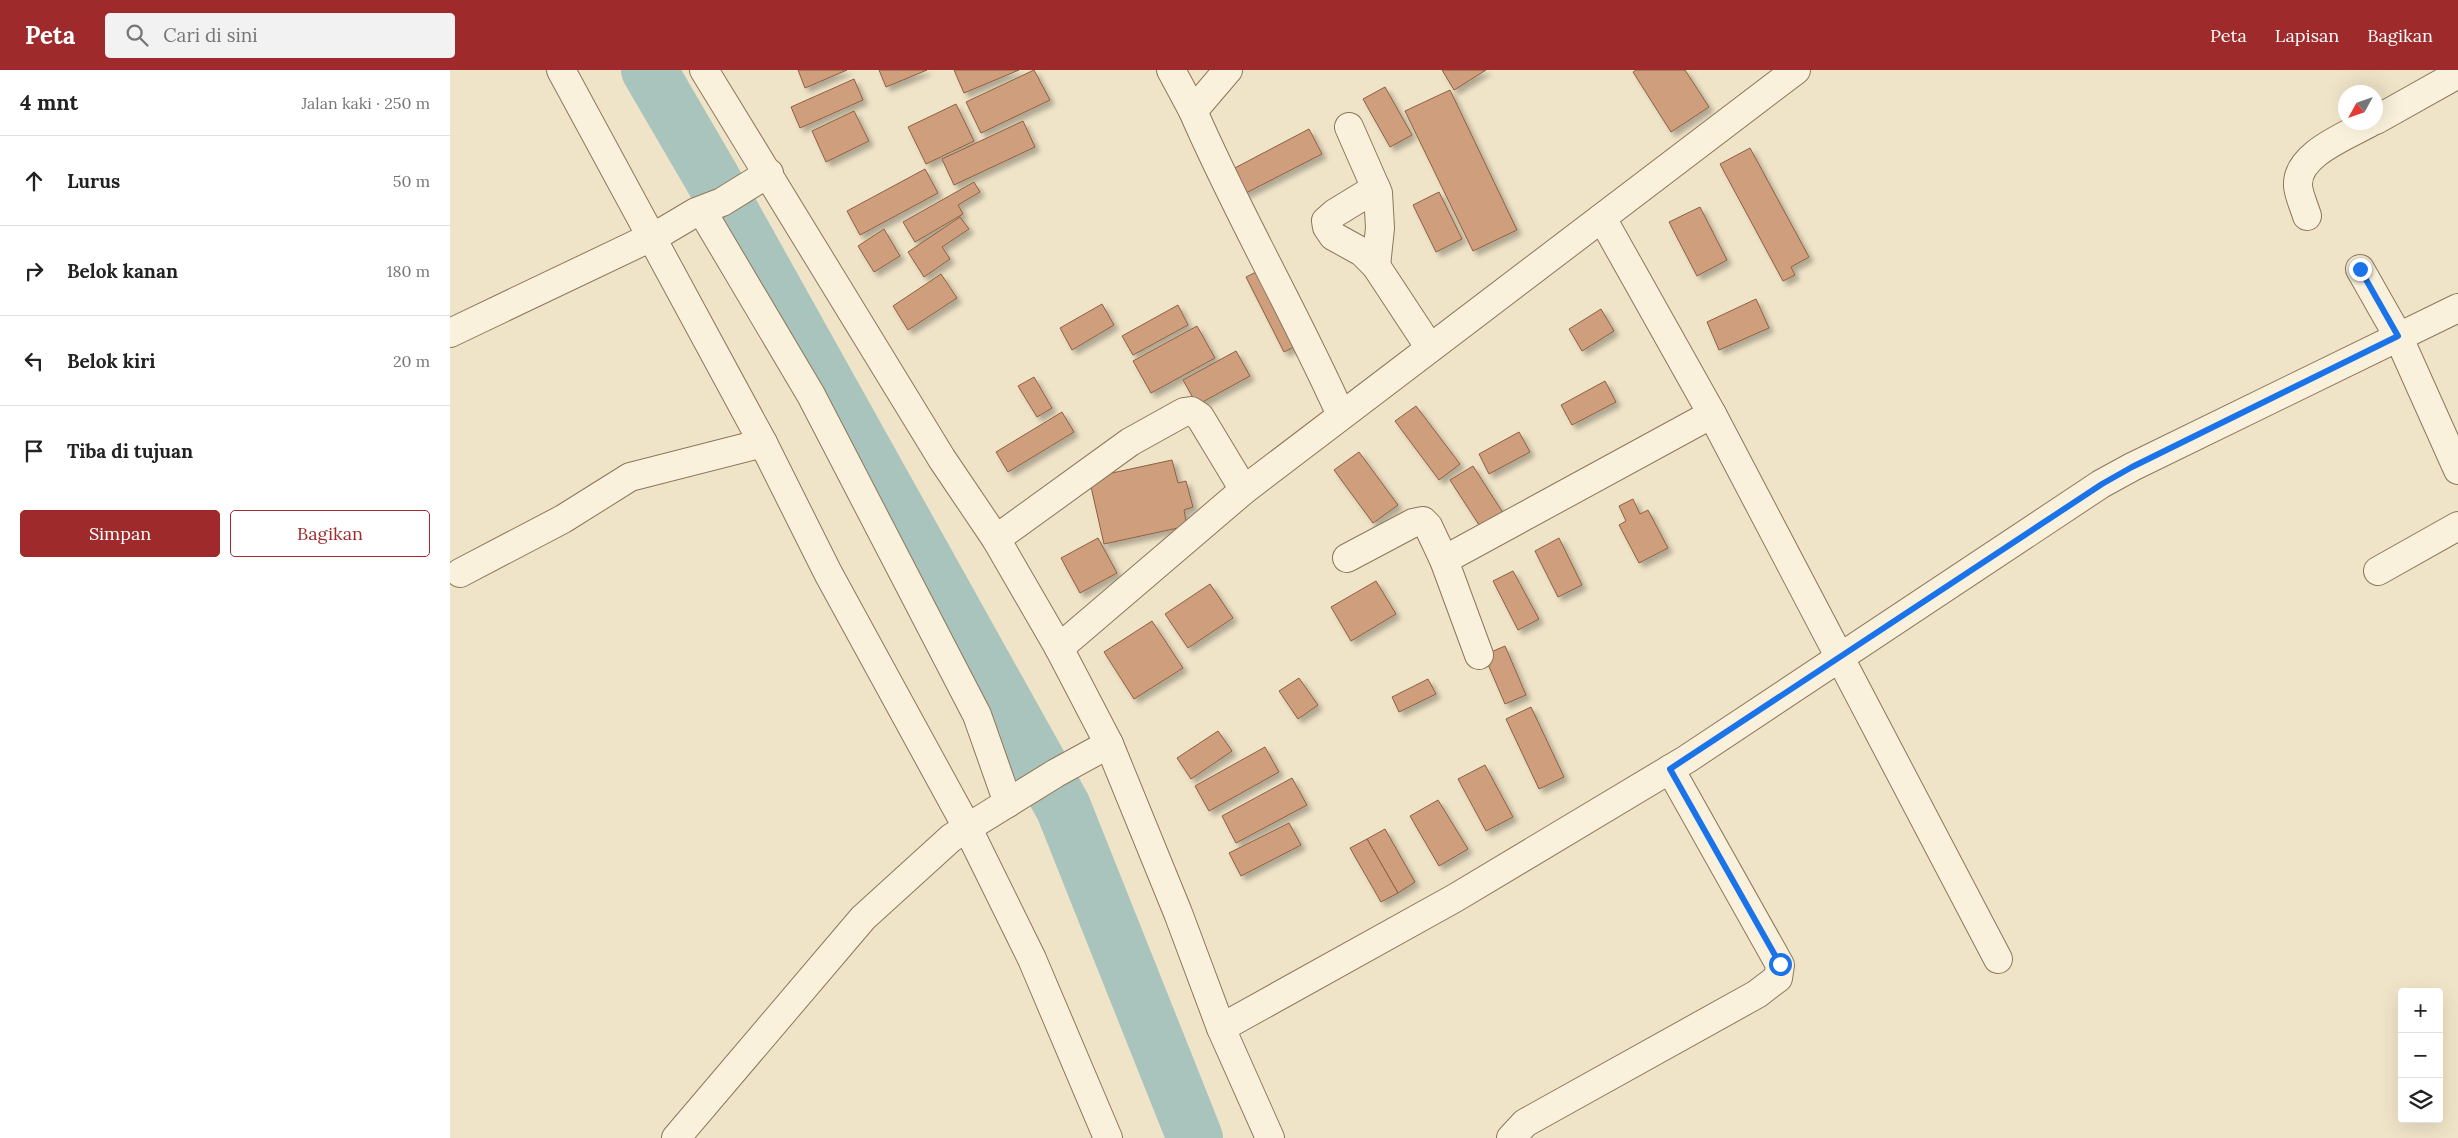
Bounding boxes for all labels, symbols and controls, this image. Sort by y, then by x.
search box [105,13,455,58]
text: Peta [25,20,75,51]
icon: search [123,21,151,49]
text: Cari di sini [163,23,258,47]
text: Peta [2210,24,2247,47]
text: Lapisan [2275,24,2339,47]
text: Bagikan [2367,24,2433,47]
north arrow [2338,85,2383,130]
text: 4 mnt [20,89,78,116]
text: Jalan kaki · 250 m [301,93,430,113]
icon: ahead [20,167,48,195]
text: Lurus [67,169,120,193]
text: 50 m [393,171,430,191]
icon: right [20,257,48,285]
route end [2349,258,2372,281]
text: Belok kanan [67,259,178,283]
text: 180 m [387,261,430,281]
icon: left [20,347,48,375]
text: Belok kiri [67,349,156,373]
text: 20 m [393,351,430,371]
icon: arrive [20,437,48,465]
text: Tiba di tujuan [67,439,193,463]
button: Simpan [20,510,220,557]
button: Bagikan [230,510,430,557]
route start [1769,953,1792,976]
map controls [2398,988,2443,1123]
button: + [2398,988,2443,1033]
button: − [2398,1033,2443,1078]
button: layers [2398,1078,2443,1123]

